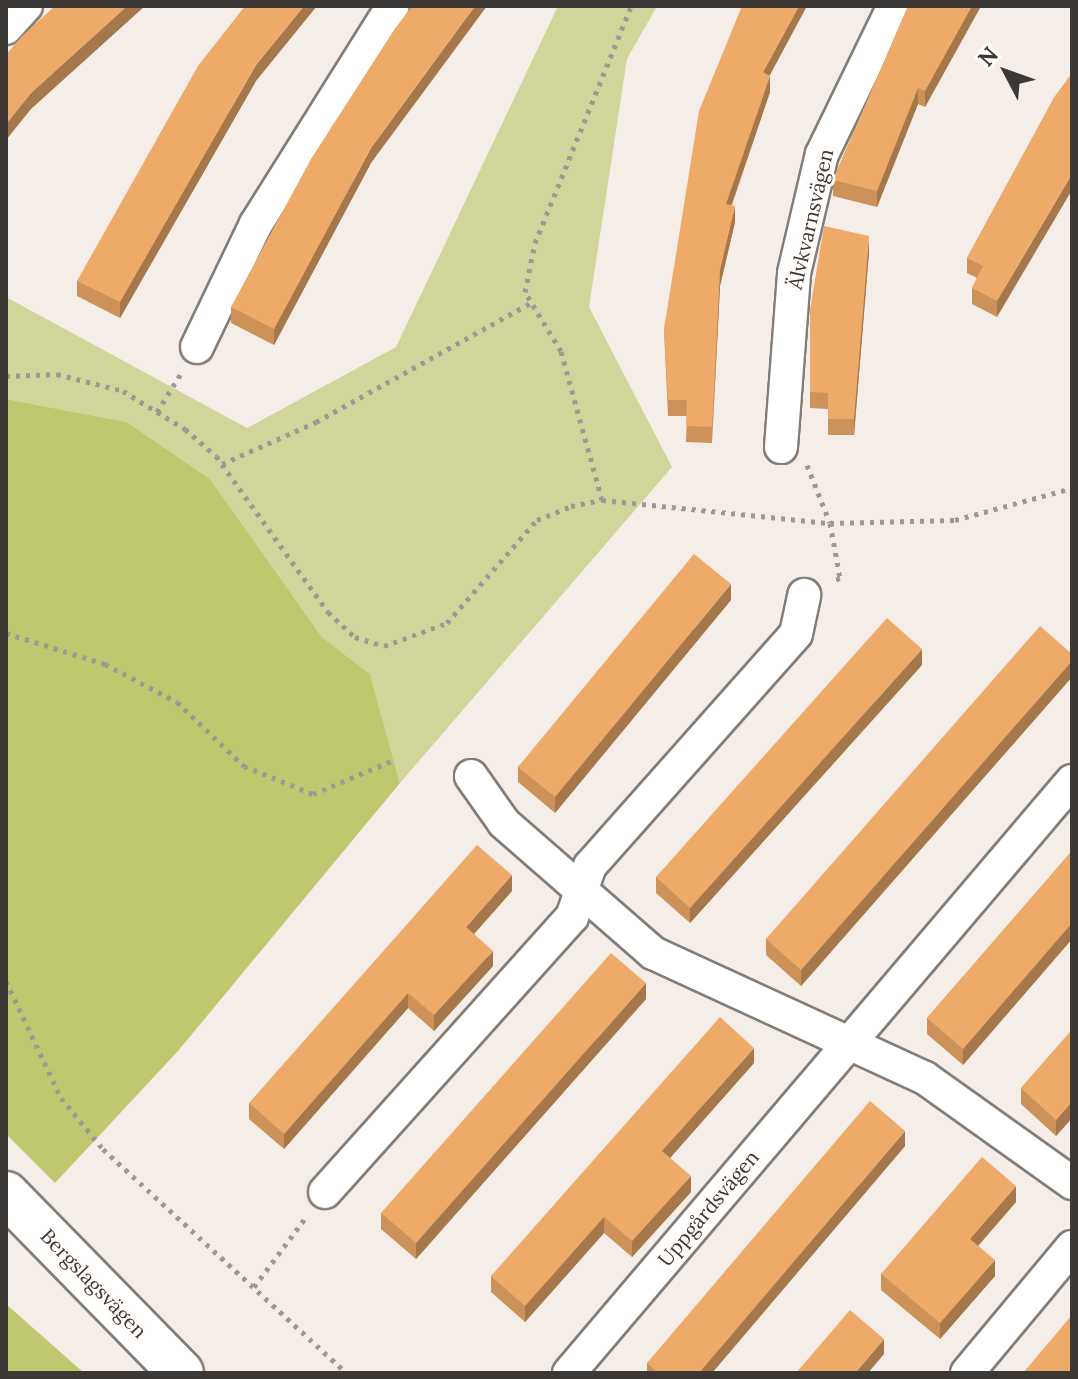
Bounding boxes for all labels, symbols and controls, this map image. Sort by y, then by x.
north arrow [966,32,1046,112]
text: N [972,41,1004,72]
street label: Älvkvarnsvägen [782,147,838,291]
street label: Uppgårdsvägen [652,1145,764,1271]
street label: Bergslagsvägen [36,1223,152,1343]

